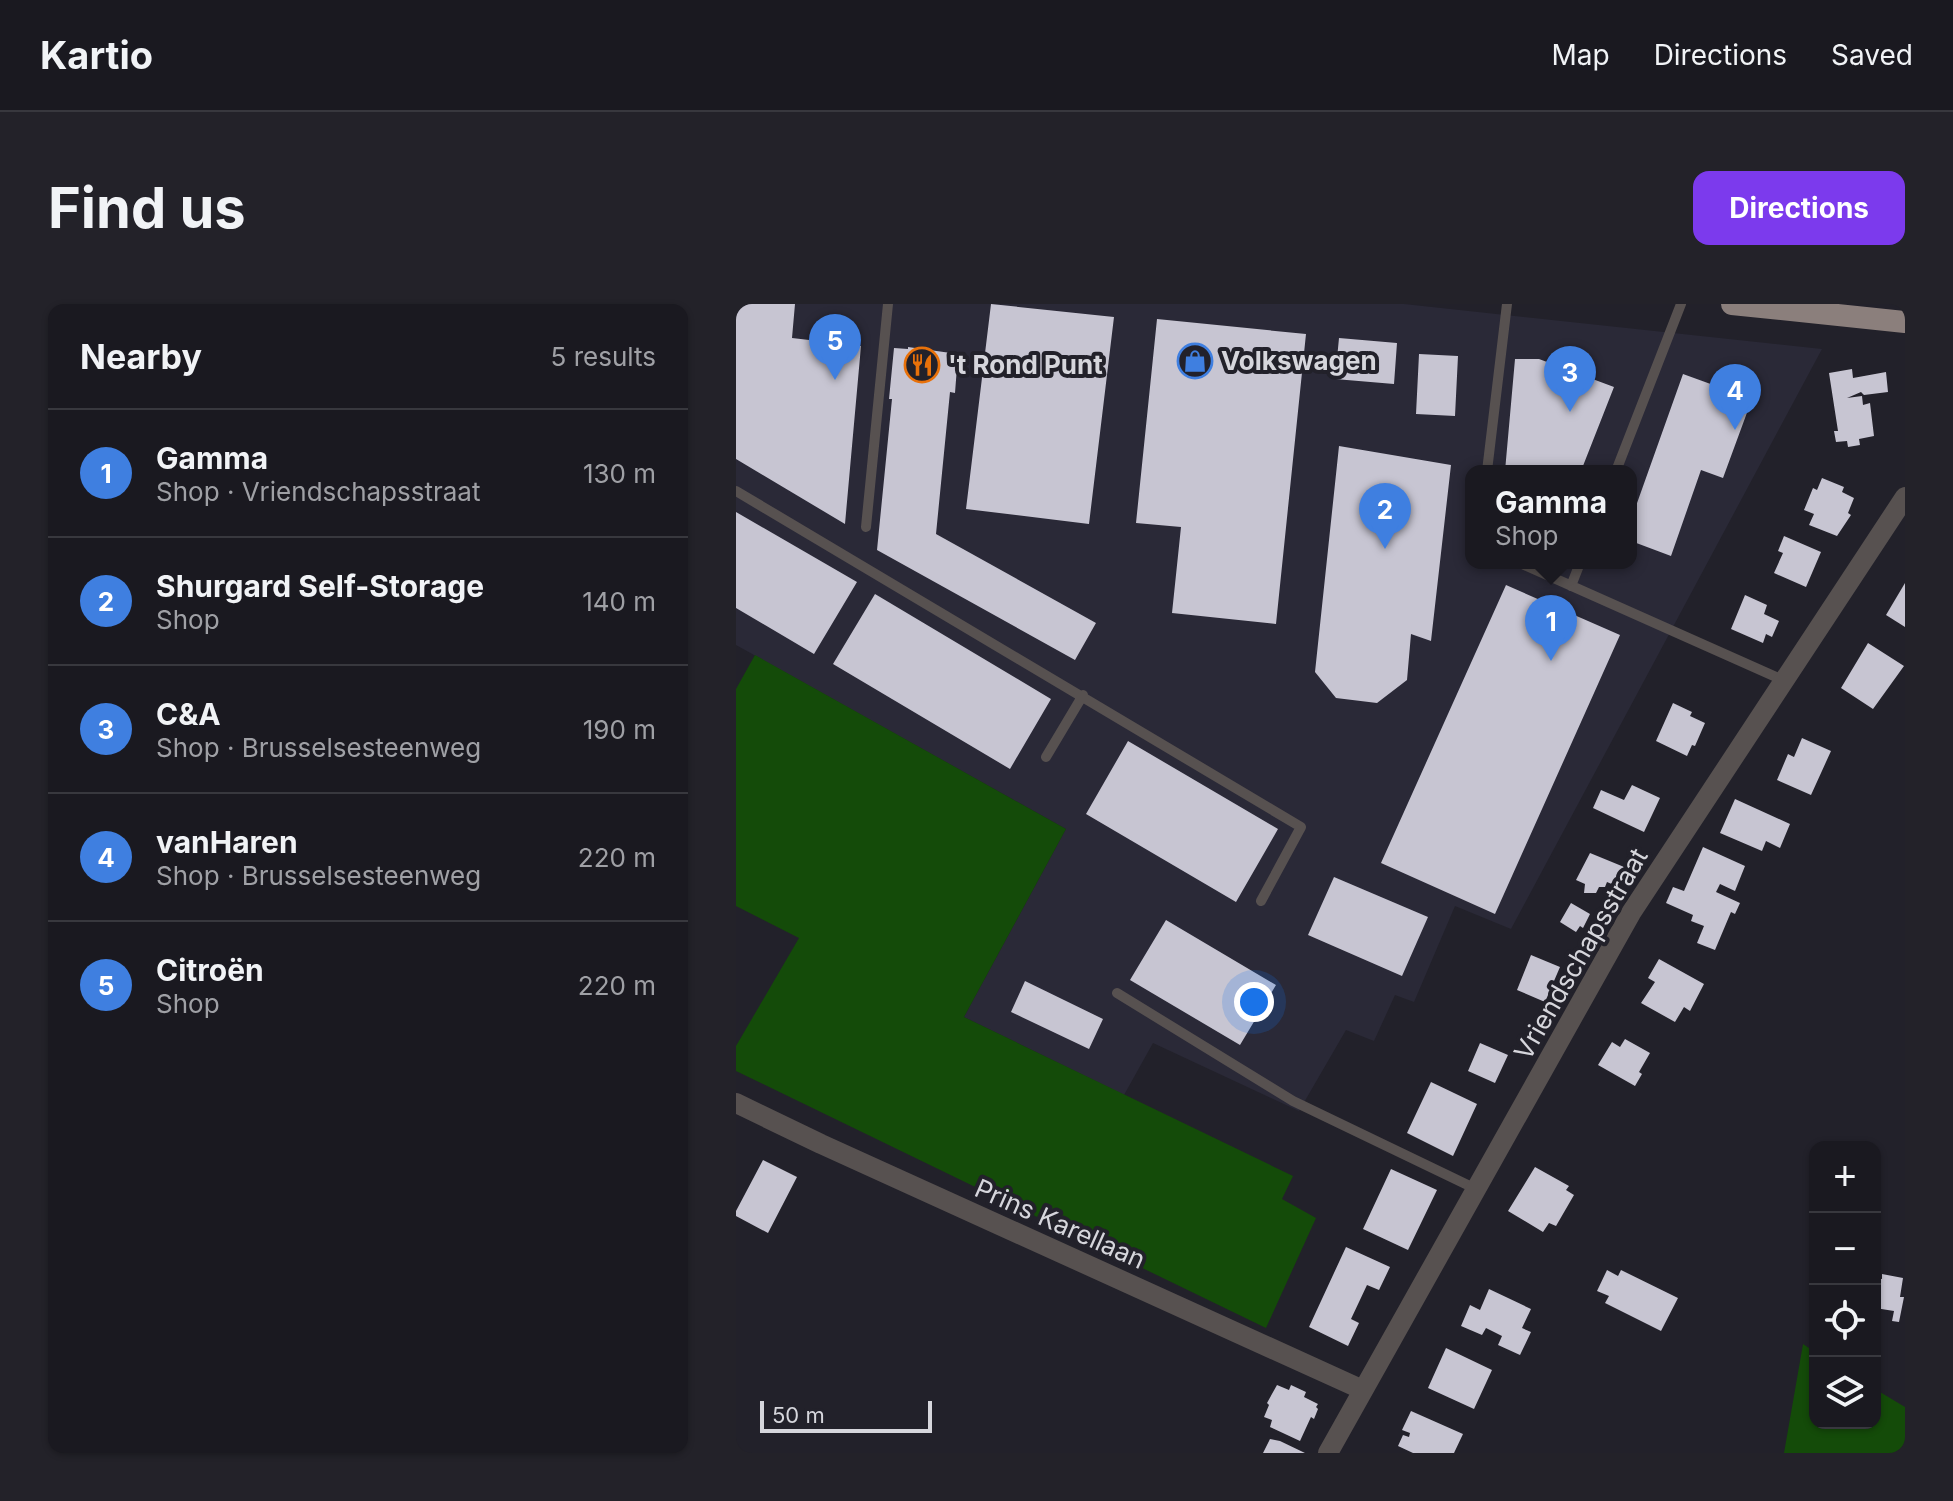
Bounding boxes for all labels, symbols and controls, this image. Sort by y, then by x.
text: Kartio [40,32,153,78]
text: Map [1551,38,1610,72]
text: Directions [1654,38,1787,72]
text: Saved [1831,38,1913,72]
button: Directions [1693,171,1905,245]
text: Find us [48,174,246,242]
pin: 5 [809,314,861,380]
text: Nearby [80,336,202,377]
text: 5 results [551,341,656,372]
shop icon: Volkswagen [1176,342,1214,380]
place label: Volkswagen [1221,345,1377,376]
restaurant icon: 't Rond Punt [903,346,941,384]
pin: 3 [1544,346,1596,412]
place label: 't Rond Punt [948,349,1103,380]
pin: 4 [1709,364,1761,430]
text: Gamma [156,440,268,476]
text: 1 [100,458,112,489]
text: 130 m [583,458,656,489]
popup [1465,465,1637,569]
text: Shop · Vriendschapsstraat [156,476,480,507]
pin: 2 [1359,483,1411,549]
text: Gamma [1495,484,1607,520]
text: Shop [1495,520,1559,551]
text: Shurgard Self-Storage [156,568,484,604]
text: 2 [98,586,114,617]
text: 140 m [582,586,656,617]
pin: 1 [1525,595,1577,661]
text: Shop [156,604,220,635]
text: C&A [156,696,221,732]
text: 3 [98,714,114,745]
text: 190 m [583,714,656,745]
text: Shop · Brusselsesteenweg [156,732,481,763]
text: vanHaren [156,824,298,860]
text: 4 [97,842,115,873]
text: 220 m [578,842,656,873]
street label: Vriendschapsstraat [1507,843,1654,1065]
text: Shop · Brusselsesteenweg [156,860,481,891]
text: Citroën [156,952,264,988]
text: 5 [98,970,114,1001]
text: 220 m [578,970,656,1001]
your location [1234,982,1274,1022]
text: Shop [156,988,220,1019]
map controls [1809,1141,1881,1429]
button: + [1809,1141,1881,1213]
street label: Prins Karellaan [970,1172,1150,1275]
button: − [1809,1213,1881,1285]
button: locate [1809,1285,1881,1357]
button: layers [1809,1357,1881,1429]
scale bar [760,1397,932,1433]
text: 50 m [772,1402,825,1428]

